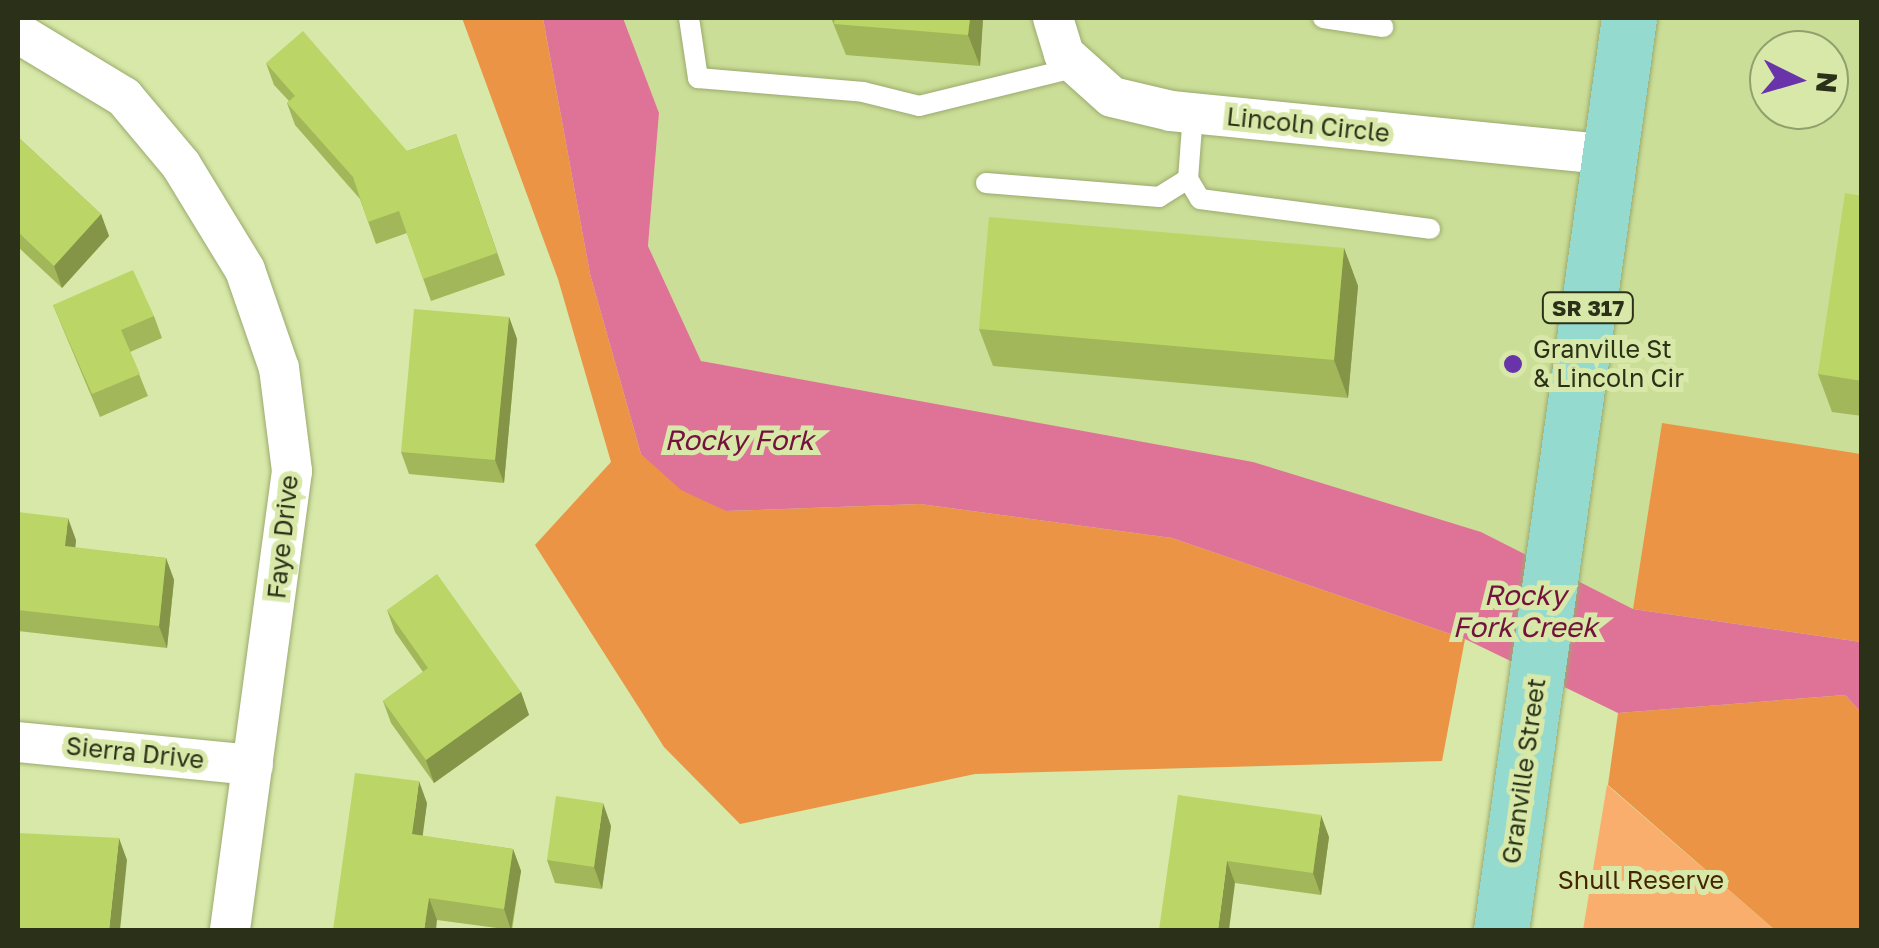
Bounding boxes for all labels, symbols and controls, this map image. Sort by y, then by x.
north arrow [1749,30,1849,130]
text: N [1810,70,1845,95]
street label: Lincoln Circle [1225,102,1391,148]
road number: SR 317 [1540,291,1636,325]
place label: Granville St & Lincoln Cir [1533,335,1684,394]
marker: Granville St & Lincoln Cir [1502,353,1524,375]
water label: Rocky Fork [664,423,814,457]
street label: Faye Drive [262,474,304,600]
water label: Rocky Fork Creek [1453,578,1597,644]
street label: Granville Street [1496,676,1552,866]
street label: Sierra Drive [64,731,206,775]
park label: Shull Reserve [1558,865,1724,895]

